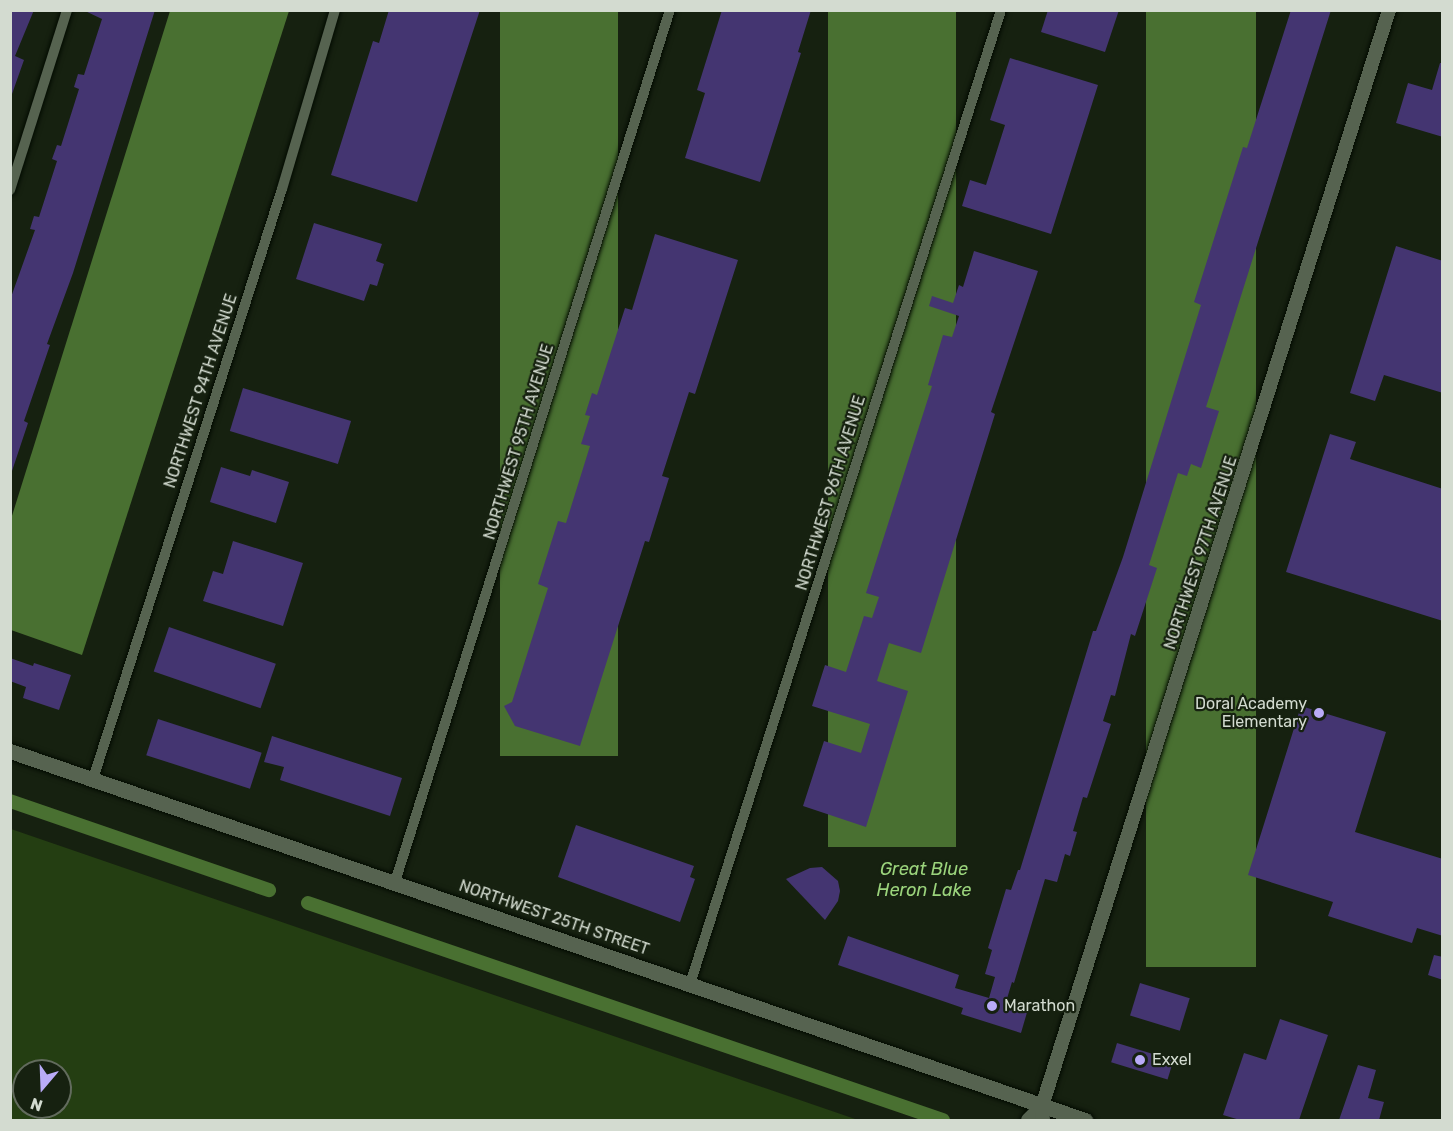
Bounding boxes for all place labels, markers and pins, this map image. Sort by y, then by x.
place label: Doral Academy Elementary [1195,694,1307,732]
marker: Doral Academy Elementary [1312,706,1326,720]
place label: Marathon [1004,996,1075,1016]
marker: Marathon [985,999,999,1013]
place label: Exxel [1152,1050,1192,1070]
marker: Exxel [1133,1053,1147,1067]

